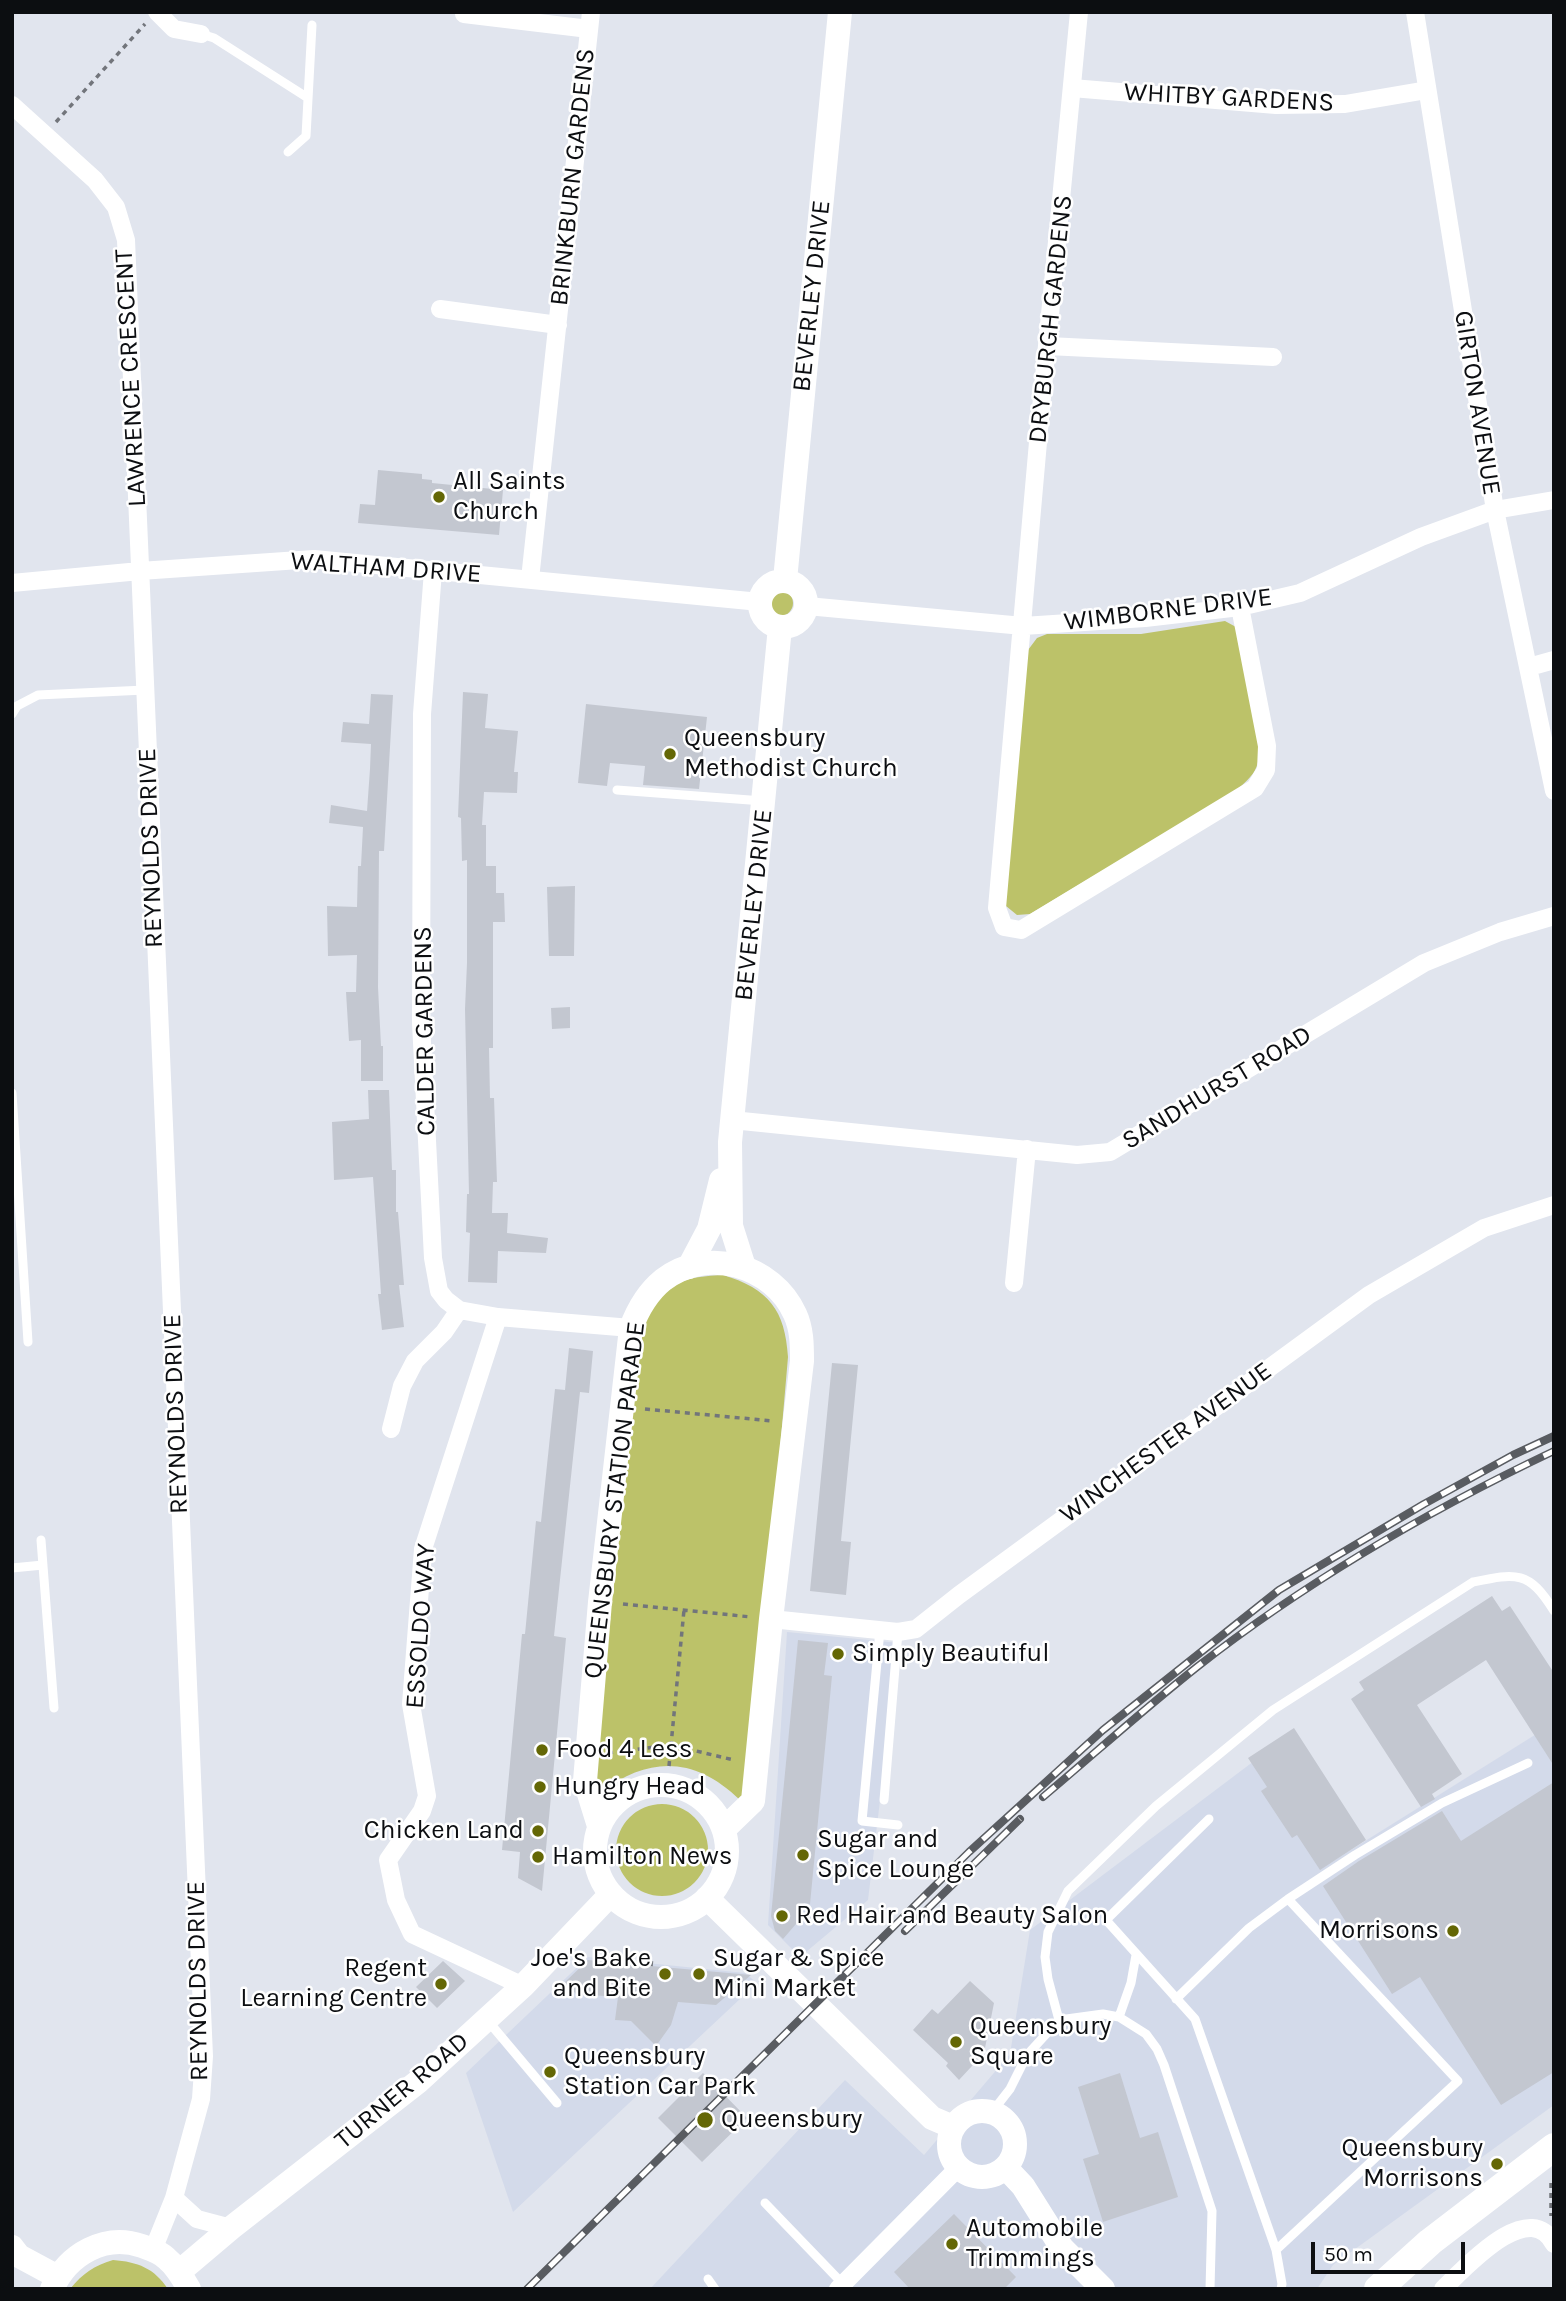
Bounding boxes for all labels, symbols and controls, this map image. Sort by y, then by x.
street label: BRINKBURN GARDENS [544,47,602,307]
street label: WHITBY GARDENS [1123,77,1335,119]
street label: DRYBURGH GARDENS [1022,193,1080,445]
street label: BEVERLEY DRIVE [786,199,838,393]
street label: LAWRENCE CRESCENT [109,248,153,508]
street label: GIRTON AVENUE [1447,308,1507,498]
place label: All Saints Church [453,466,566,528]
marker: All Saints Church [431,489,447,505]
street label: WALTHAM DRIVE [289,546,483,590]
street label: WIMBORNE DRIVE [1062,582,1274,638]
place label: Queensbury Methodist Church [684,723,898,784]
marker: Queensbury Methodist Church [662,746,678,762]
street label: REYNOLDS DRIVE [132,747,170,949]
street label: BEVERLEY DRIVE [728,808,780,1002]
street label: CALDER GARDENS [408,926,442,1136]
street label: SANDHURST ROAD [1117,1019,1317,1157]
street label: REYNOLDS DRIVE [157,1313,195,1515]
street label: QUEENSBURY STATION PARADE [578,1320,652,1680]
street label: WINCHESTER AVENUE [1054,1356,1278,1530]
street label: ESSOLDO WAY [400,1542,442,1710]
place label: Simply Beautiful [852,1638,1050,1670]
marker: Simply Beautiful [830,1646,846,1662]
place label: Food 4 Less [556,1734,692,1766]
marker: Food 4 Less [534,1742,550,1758]
place label: Hungry Head [554,1771,706,1803]
marker: Hungry Head [532,1779,548,1795]
place label: Chicken Land [364,1815,524,1847]
marker: Chicken Land [530,1823,546,1839]
place label: Sugar and Spice Lounge [817,1824,974,1885]
place label: Hamilton News [552,1841,733,1873]
marker: Sugar and Spice Lounge [795,1847,811,1863]
marker: Hamilton News [530,1849,546,1865]
street label: REYNOLDS DRIVE [181,1881,215,2081]
place label: Red Hair and Beauty Salon [796,1900,1108,1932]
marker: Red Hair and Beauty Salon [774,1908,790,1924]
place label: Morrisons [1319,1915,1439,1947]
marker: Morrisons [1445,1923,1461,1939]
place label: Joe's Bake and Bite [531,1943,651,2004]
place label: Sugar & Spice Mini Market [713,1943,884,2004]
place label: Regent Learning Centre [240,1953,427,2014]
marker: Joe's Bake and Bite [657,1966,673,1982]
marker: Sugar & Spice Mini Market [691,1966,707,1982]
marker: Regent Learning Centre [433,1976,449,1992]
place label: Queensbury Square [970,2011,1111,2072]
street label: TURNER ROAD [329,2026,475,2156]
marker: Queensbury Square [948,2034,964,2050]
place label: Queensbury Station Car Park [564,2041,756,2102]
marker: Queensbury Station Car Park [542,2064,558,2080]
place label: Queensbury [721,2104,862,2136]
marker: Queensbury [695,2110,715,2130]
place label: Queensbury Morrisons [1342,2133,1483,2194]
marker: Queensbury Morrisons [1489,2156,1505,2172]
place label: Automobile Trimmings [966,2213,1103,2274]
scale bar [1314,2228,1468,2272]
marker: Automobile Trimmings [944,2236,960,2252]
text: 50 m [1324,2242,1373,2266]

